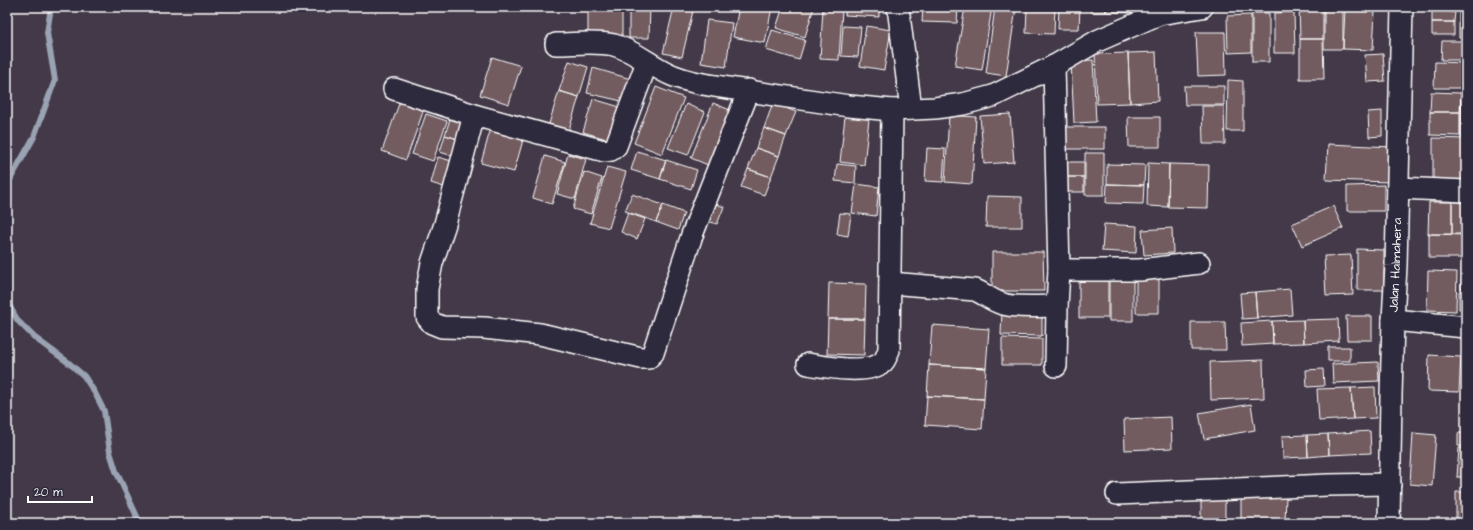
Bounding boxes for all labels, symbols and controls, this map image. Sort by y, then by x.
street label: Jalan Halmahera [1384,217,1406,313]
scale bar [28,478,92,504]
text: 20 m [34,484,63,501]

